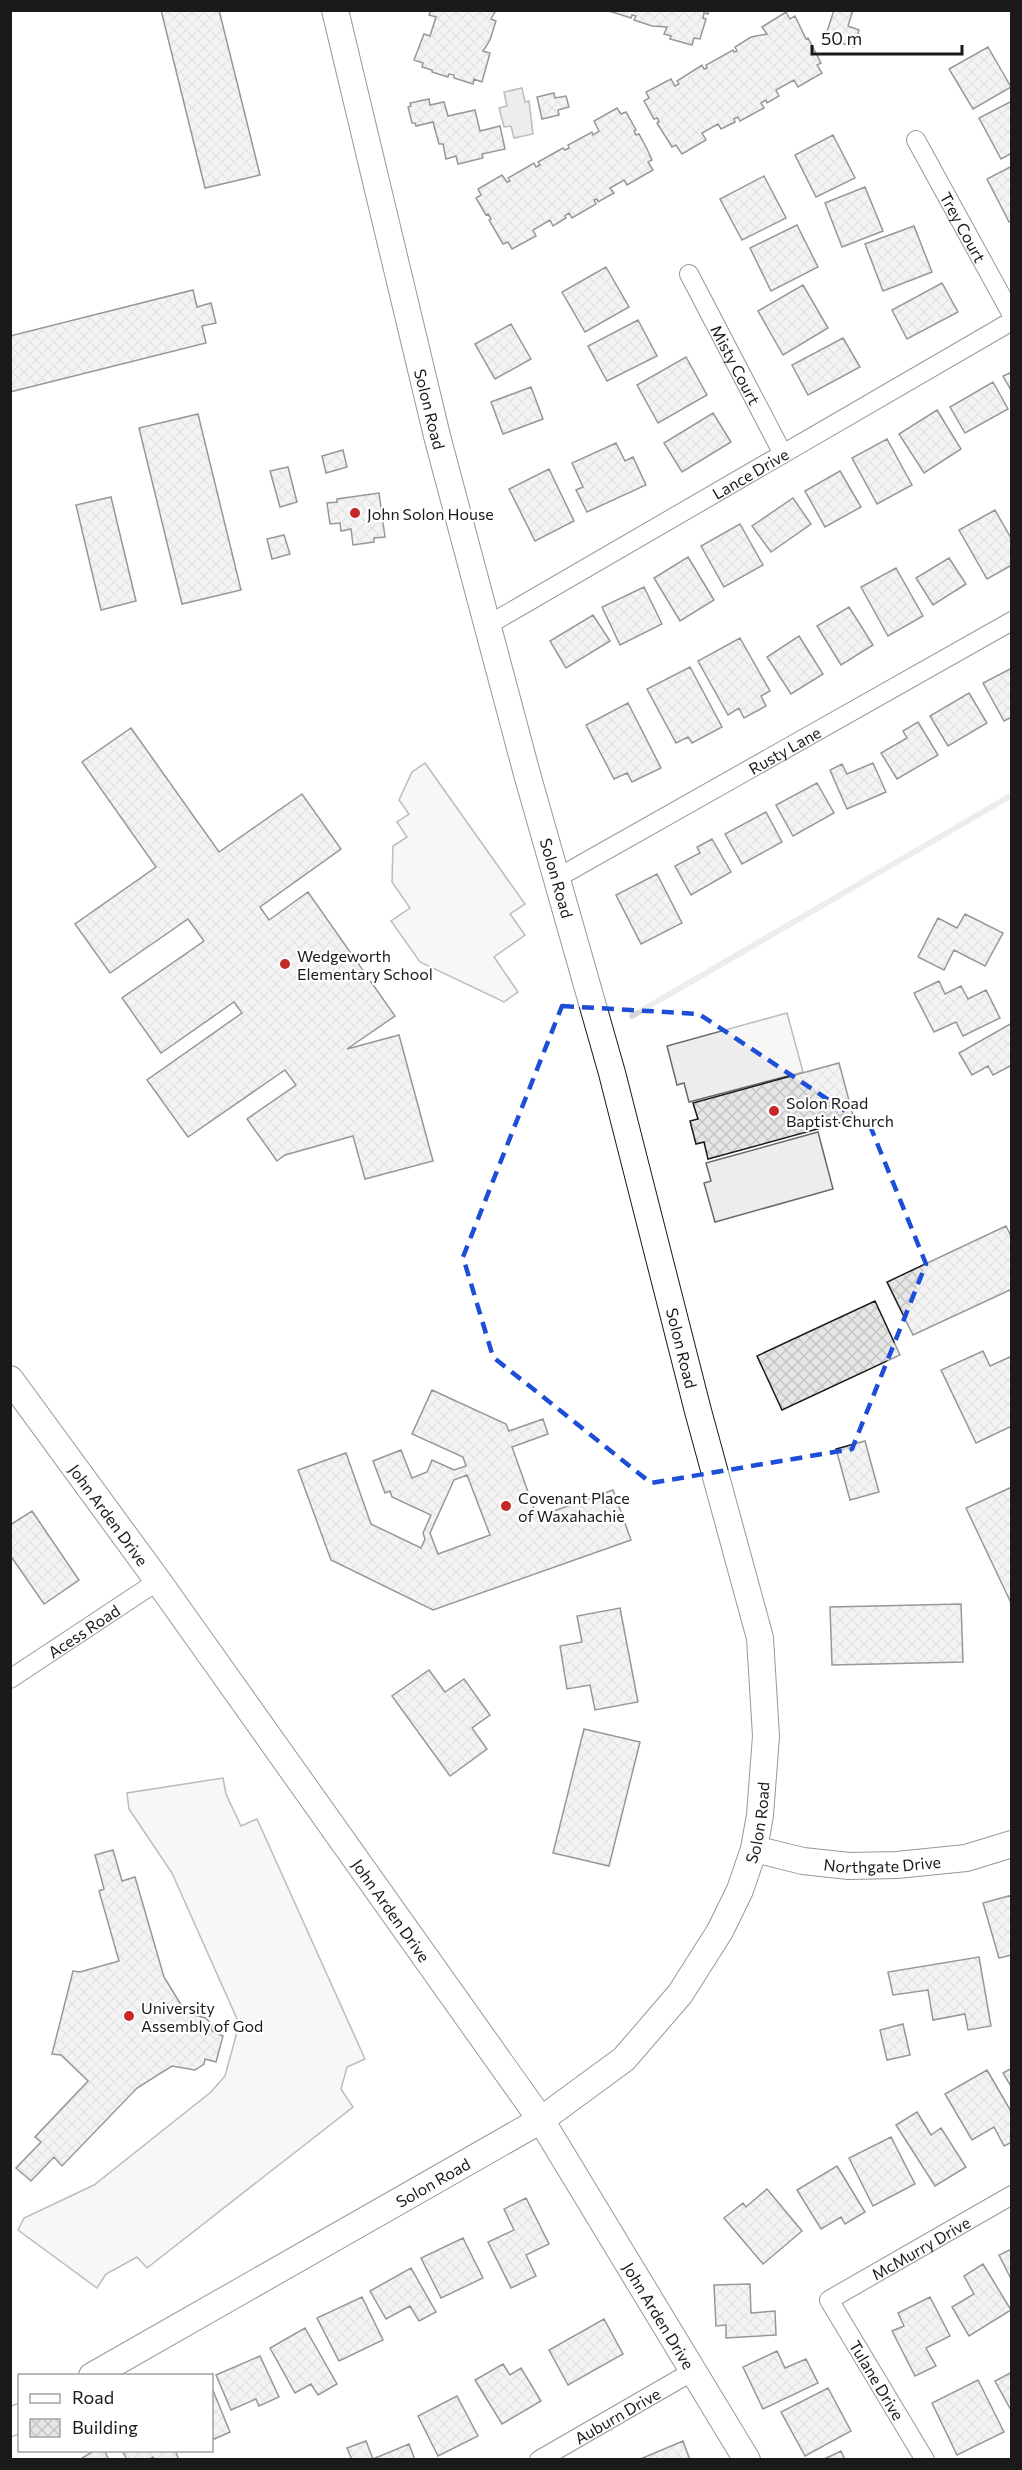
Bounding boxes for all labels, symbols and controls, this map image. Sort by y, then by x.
scale bar [812,18,962,56]
text: 50 m [821,27,862,49]
street label: Trey Court [937,188,991,266]
street label: Misty Court [708,321,765,408]
street label: Solon Road [411,367,449,451]
street label: Lance Drive [709,443,792,502]
place label: John Solon House [367,504,494,523]
marker: John Solon House [348,506,362,520]
street label: Rusty Lane [745,722,824,778]
street label: Solon Road [537,836,577,920]
place label: Wedgeworth Elementary School [297,946,433,983]
marker: Wedgeworth Elementary School [278,957,292,971]
place label: Solon Road Baptist Church [786,1093,894,1130]
marker: Solon Road Baptist Church [767,1104,781,1118]
street label: Solon Road [663,1306,701,1390]
street label: John Arden Drive [66,1460,153,1569]
place label: Covenant Place of Waxahachie [518,1488,630,1525]
marker: Covenant Place of Waxahachie [499,1499,513,1513]
street label: Acess Road [44,1600,123,1661]
street label: Solon Road [740,1781,772,1866]
street label: Northgate Drive [823,1851,942,1876]
street label: John Arden Drive [349,1855,435,1965]
place label: University Assembly of God [141,1998,263,2035]
marker: University Assembly of God [122,2009,136,2023]
street label: Solon Road [392,2153,473,2210]
street label: McMurry Drive [868,2212,973,2283]
street label: John Arden Drive [620,2258,699,2372]
street label: Tulane Drive [846,2337,908,2423]
legend [18,2374,213,2452]
street label: Auburn Drive [571,2383,663,2447]
text: Road [72,2386,114,2408]
text: Building [72,2416,138,2438]

